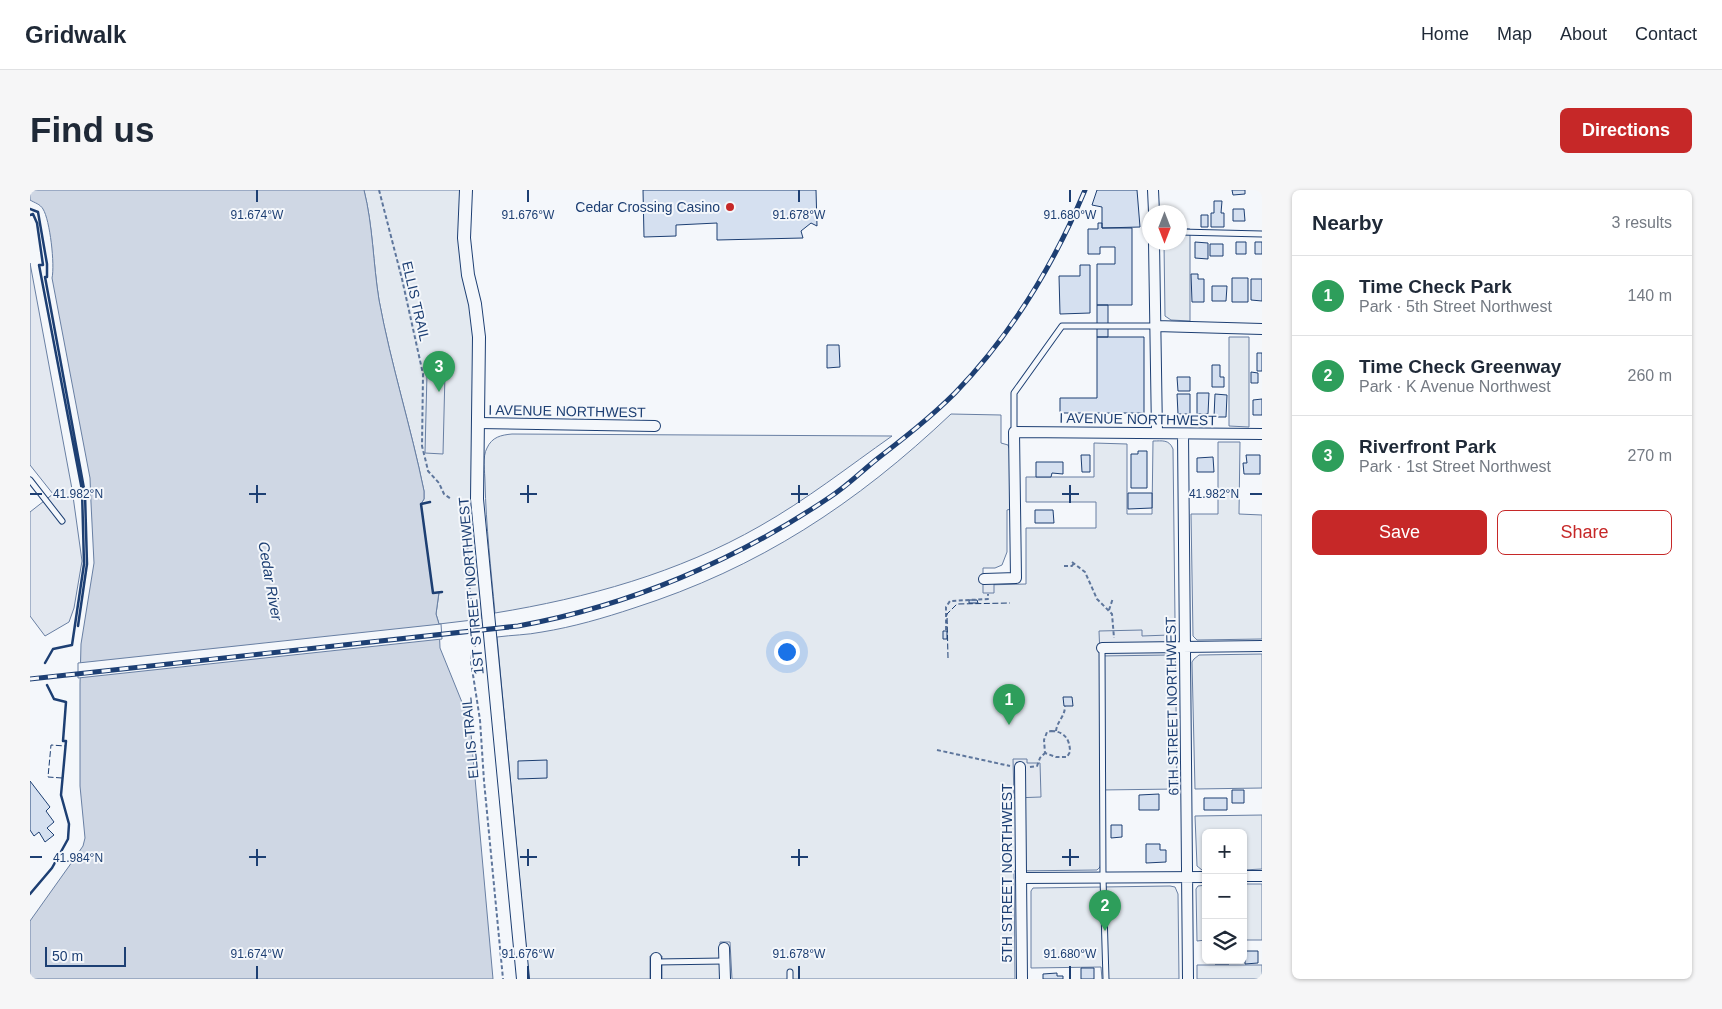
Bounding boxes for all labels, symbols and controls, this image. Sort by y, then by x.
text: Gridwalk [25,21,126,48]
text: Home [1421,24,1469,44]
text: Map [1497,24,1532,44]
text: About [1560,24,1607,44]
text: Contact [1635,24,1697,44]
button: Directions [1560,108,1692,153]
text: Find us [30,110,154,149]
place label: Cedar Crossing Casino [575,199,720,215]
marker: Cedar Crossing Casino [724,201,736,213]
north arrow [1142,205,1187,250]
text: 91.674°W [231,208,284,222]
text: 91.676°W [502,208,555,222]
text: 91.678°W [773,208,826,222]
text: 91.680°W [1044,208,1097,222]
text: Nearby [1312,211,1383,234]
text: 3 results [1612,214,1672,231]
street label: ELLIS TRAIL [399,260,433,343]
text: Time Check Park [1359,276,1512,297]
text: 1 [1324,287,1332,304]
text: 140 m [1628,287,1672,304]
text: Park · 5th Street Northwest [1359,298,1552,315]
pin: 3 [423,351,455,392]
text: Time Check Greenway [1359,356,1561,377]
text: 2 [1324,367,1332,384]
text: 260 m [1628,367,1672,384]
text: Park · K Avenue Northwest [1359,378,1551,395]
street label: I AVENUE NORTHWEST [488,402,646,420]
street label: I AVENUE NORTHWEST [1059,410,1217,428]
text: Riverfront Park [1359,436,1496,457]
text: 3 [1324,447,1332,464]
text: 270 m [1628,447,1672,464]
text: Park · 1st Street Northwest [1359,458,1551,475]
text: 41.982°N [53,487,103,501]
text: 41.982°N [1189,487,1239,501]
street label: 1ST STREET NORTHWEST [455,496,487,675]
button: Save [1312,510,1487,555]
button: Share [1497,510,1672,555]
water label: Cedar River [255,540,286,623]
street label: 6TH STREET NORTHWEST [1162,616,1182,796]
your location [774,639,800,665]
pin: 1 [993,684,1025,725]
street label: ELLIS TRAIL [458,697,482,779]
street label: 5TH STREET NORTHWEST [999,783,1015,963]
map controls [1202,829,1247,964]
button: + [1202,829,1247,874]
text: 41.984°N [53,851,103,865]
button: − [1202,874,1247,919]
pin: 2 [1089,890,1121,931]
button: layers [1202,919,1247,964]
scale bar [45,944,126,967]
text: 91.674°W [231,947,284,961]
text: 91.676°W [502,947,555,961]
text: 91.678°W [773,947,826,961]
text: 91.680°W [1044,947,1097,961]
text: 50 m [52,948,83,964]

